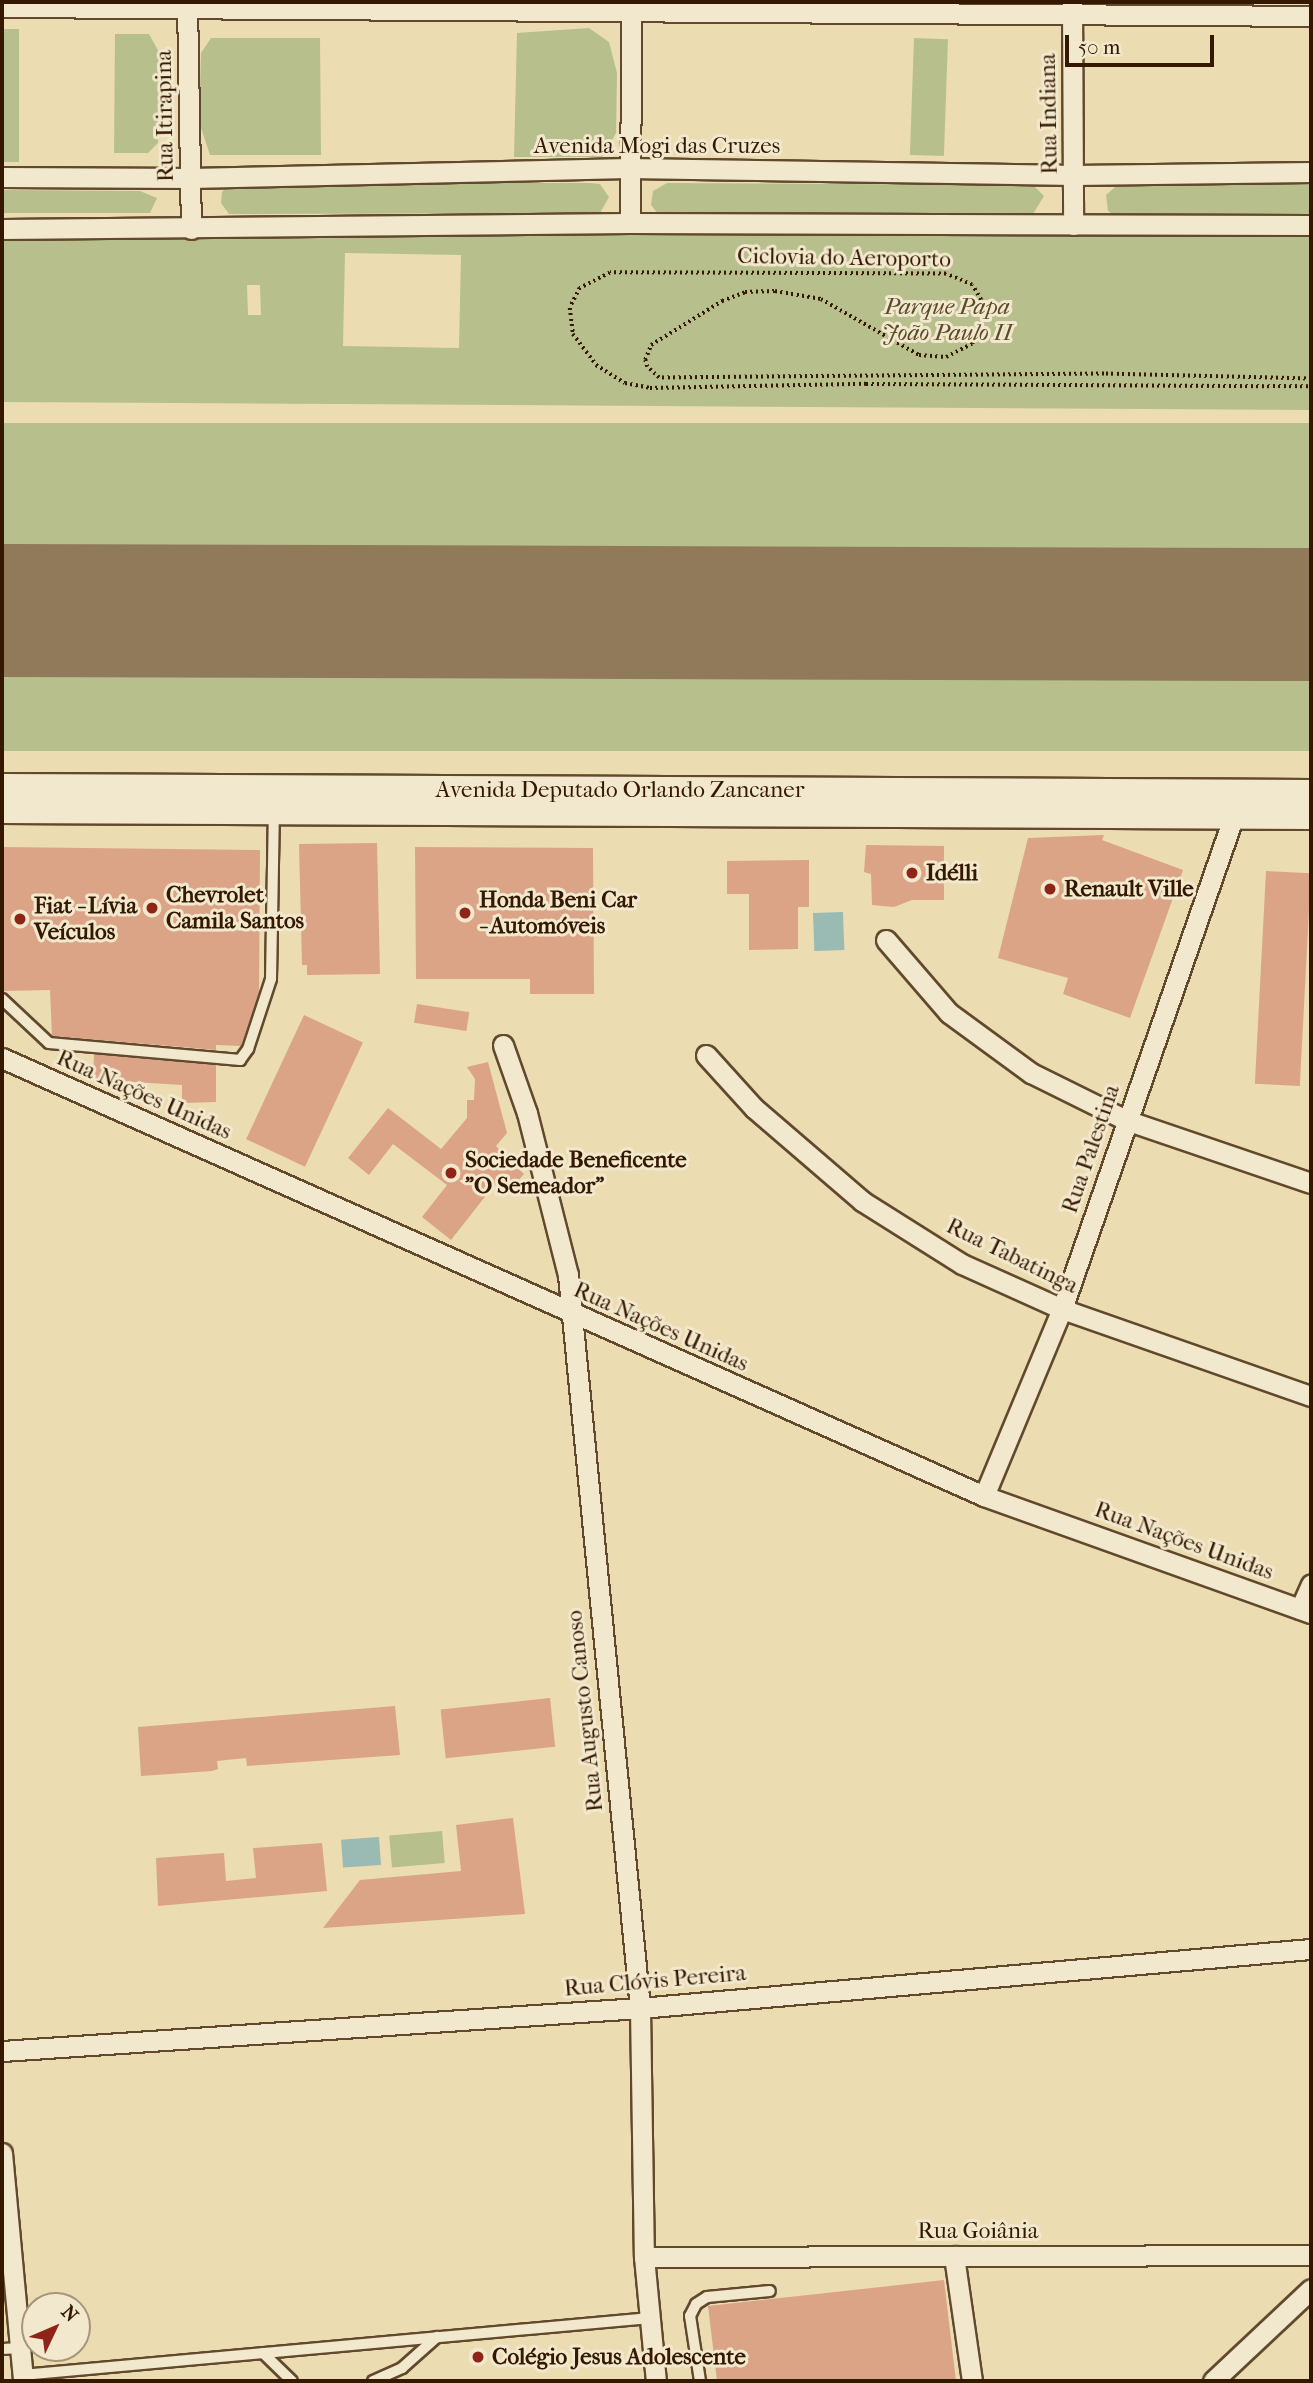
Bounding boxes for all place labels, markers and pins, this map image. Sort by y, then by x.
place label: Idélli [926,859,978,887]
marker: Idélli [904,865,920,881]
place label: Renault Ville [1064,875,1194,903]
place label: Chevrolet Camila Santos [166,881,304,935]
marker: Renault Ville [1042,881,1058,897]
place label: Honda Beni Car - Automóveis [479,886,637,940]
place label: Fiat - Lívia Veículos [34,892,137,946]
marker: Chevrolet Camila Santos [144,900,160,916]
marker: Honda Beni Car - Automóveis [457,905,473,921]
marker: Fiat - Lívia Veículos [12,911,28,927]
place label: Sociedade Beneficente "O Semeador" [465,1146,687,1200]
marker: Sociedade Beneficente "O Semeador" [443,1165,459,1181]
place label: Colégio Jesus Adolescente [492,2343,746,2371]
marker: Colégio Jesus Adolescente [470,2349,486,2365]

